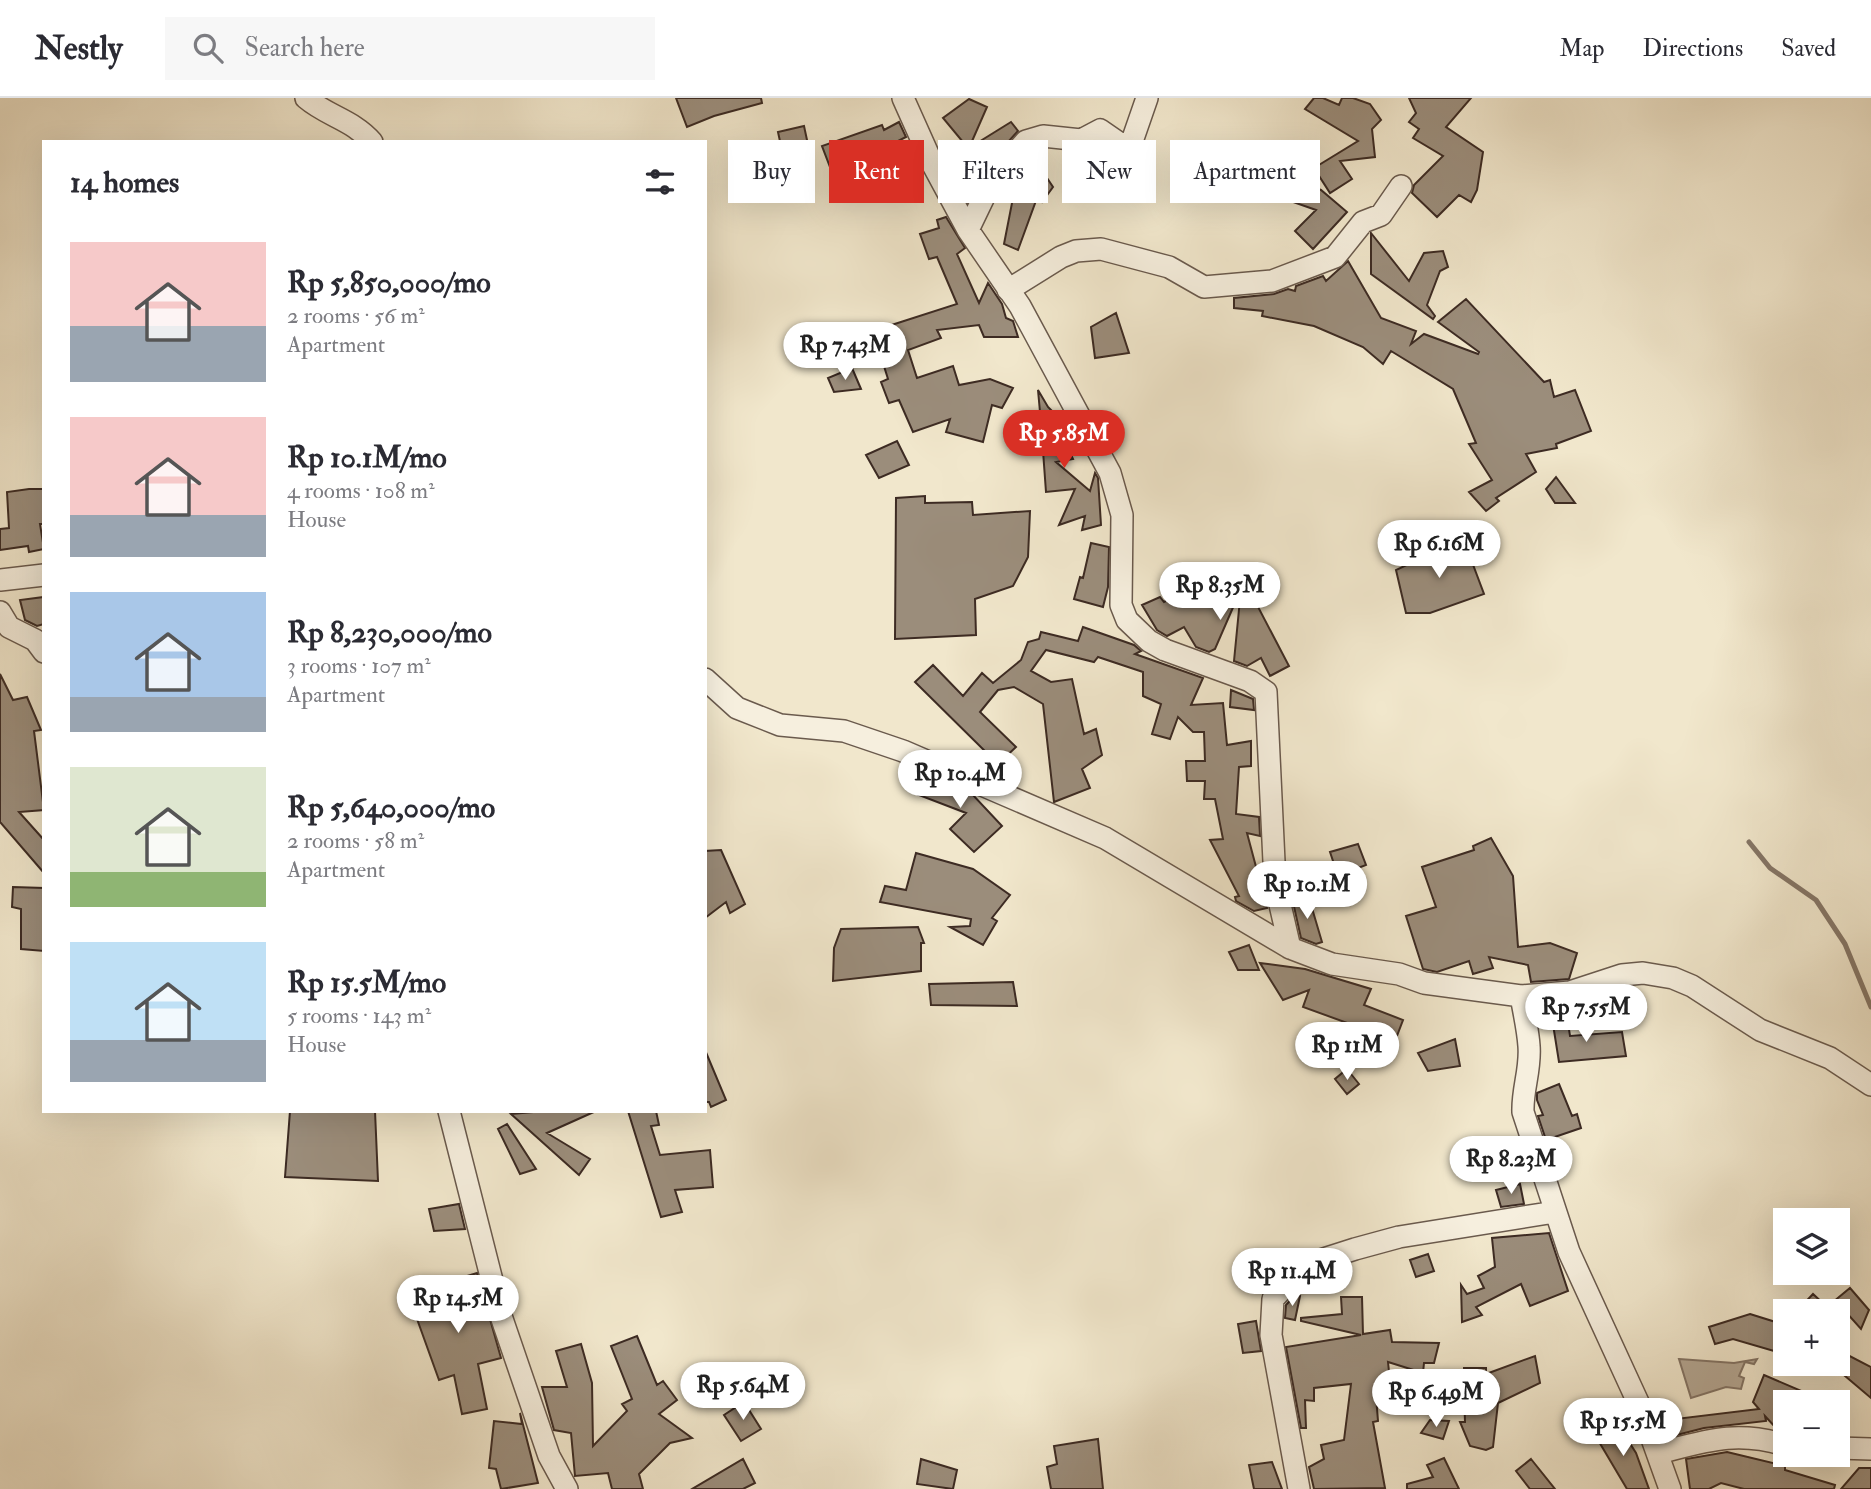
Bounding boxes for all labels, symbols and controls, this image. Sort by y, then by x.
search box [165,17,655,80]
text: Nestly [35,28,123,69]
icon: search [189,29,227,67]
text: Search here [245,32,365,64]
text: Map [1559,33,1604,64]
text: Directions [1642,33,1743,64]
text: Saved [1781,33,1836,64]
chip: Buy [728,140,815,203]
chip: Rent [829,140,924,203]
chip: Filters [938,140,1048,203]
chip: New [1062,140,1156,203]
chip: Apartment [1170,140,1320,203]
icon: filters [641,163,679,201]
text: 14 homes [70,164,179,201]
text: Rp 5,850,000/mo [287,264,491,301]
icon: home [126,270,210,354]
text: 2 rooms · 56 m² [287,301,425,330]
pin: Rp 7.43M [773,322,917,382]
text: Apartment [287,330,385,359]
text: Rp 7.43M [799,330,891,359]
pin: Rp 5.85M [992,410,1136,470]
text: Rp 5.85M [1019,418,1109,447]
text: Rp 10.1M/mo [287,439,447,476]
icon: home [126,445,210,529]
text: 4 rooms · 108 m² [287,476,435,505]
text: House [287,505,346,534]
pin: Rp 6.16M [1367,520,1511,580]
text: Rp 6.16M [1394,528,1484,557]
pin: Rp 8.35M [1148,562,1292,622]
text: Rp 8.35M [1175,570,1265,599]
text: Rp 8,230,000/mo [287,614,492,651]
icon: home [126,620,210,704]
text: 3 rooms · 107 m² [287,651,431,680]
text: Apartment [287,680,385,709]
pin: Rp 10.4M [888,750,1032,810]
text: Rp 10.4M [914,758,1006,787]
text: Rp 5,640,000/mo [287,789,495,826]
icon: home [126,795,210,879]
text: 2 rooms · 58 m² [287,826,424,855]
text: Apartment [287,855,385,884]
pin: Rp 10.1M [1235,862,1379,921]
text: Rp 10.1M [1263,869,1351,898]
text: Rp 15.5M/mo [287,964,446,1001]
icon: home [126,970,210,1054]
pin: Rp 7.55M [1514,984,1658,1044]
text: Rp 7.55M [1541,992,1631,1021]
text: 5 rooms · 143 m² [287,1001,431,1030]
pin: Rp 11M [1290,1023,1404,1082]
text: House [287,1030,346,1059]
text: Rp 11M [1311,1030,1383,1059]
pin: Rp 8.23M [1439,1136,1583,1196]
text: Rp 8.23M [1466,1144,1556,1173]
map controls [1773,1208,1850,1467]
button: layers [1773,1208,1850,1285]
pin: Rp 11.4M [1220,1248,1364,1308]
text: Rp 11.4M [1248,1256,1336,1285]
pin: Rp 14.5M [386,1276,530,1335]
text: Rp 14.5M [413,1283,503,1312]
button: + [1773,1299,1850,1376]
pin: Rp 5.64M [671,1362,815,1422]
text: Rp 5.64M [696,1370,790,1399]
pin: Rp 6.49M [1364,1370,1508,1429]
text: Rp 6.49M [1388,1377,1484,1406]
button: − [1773,1390,1850,1467]
pin: Rp 15.5M [1551,1398,1695,1458]
text: Rp 15.5M [1579,1406,1667,1435]

